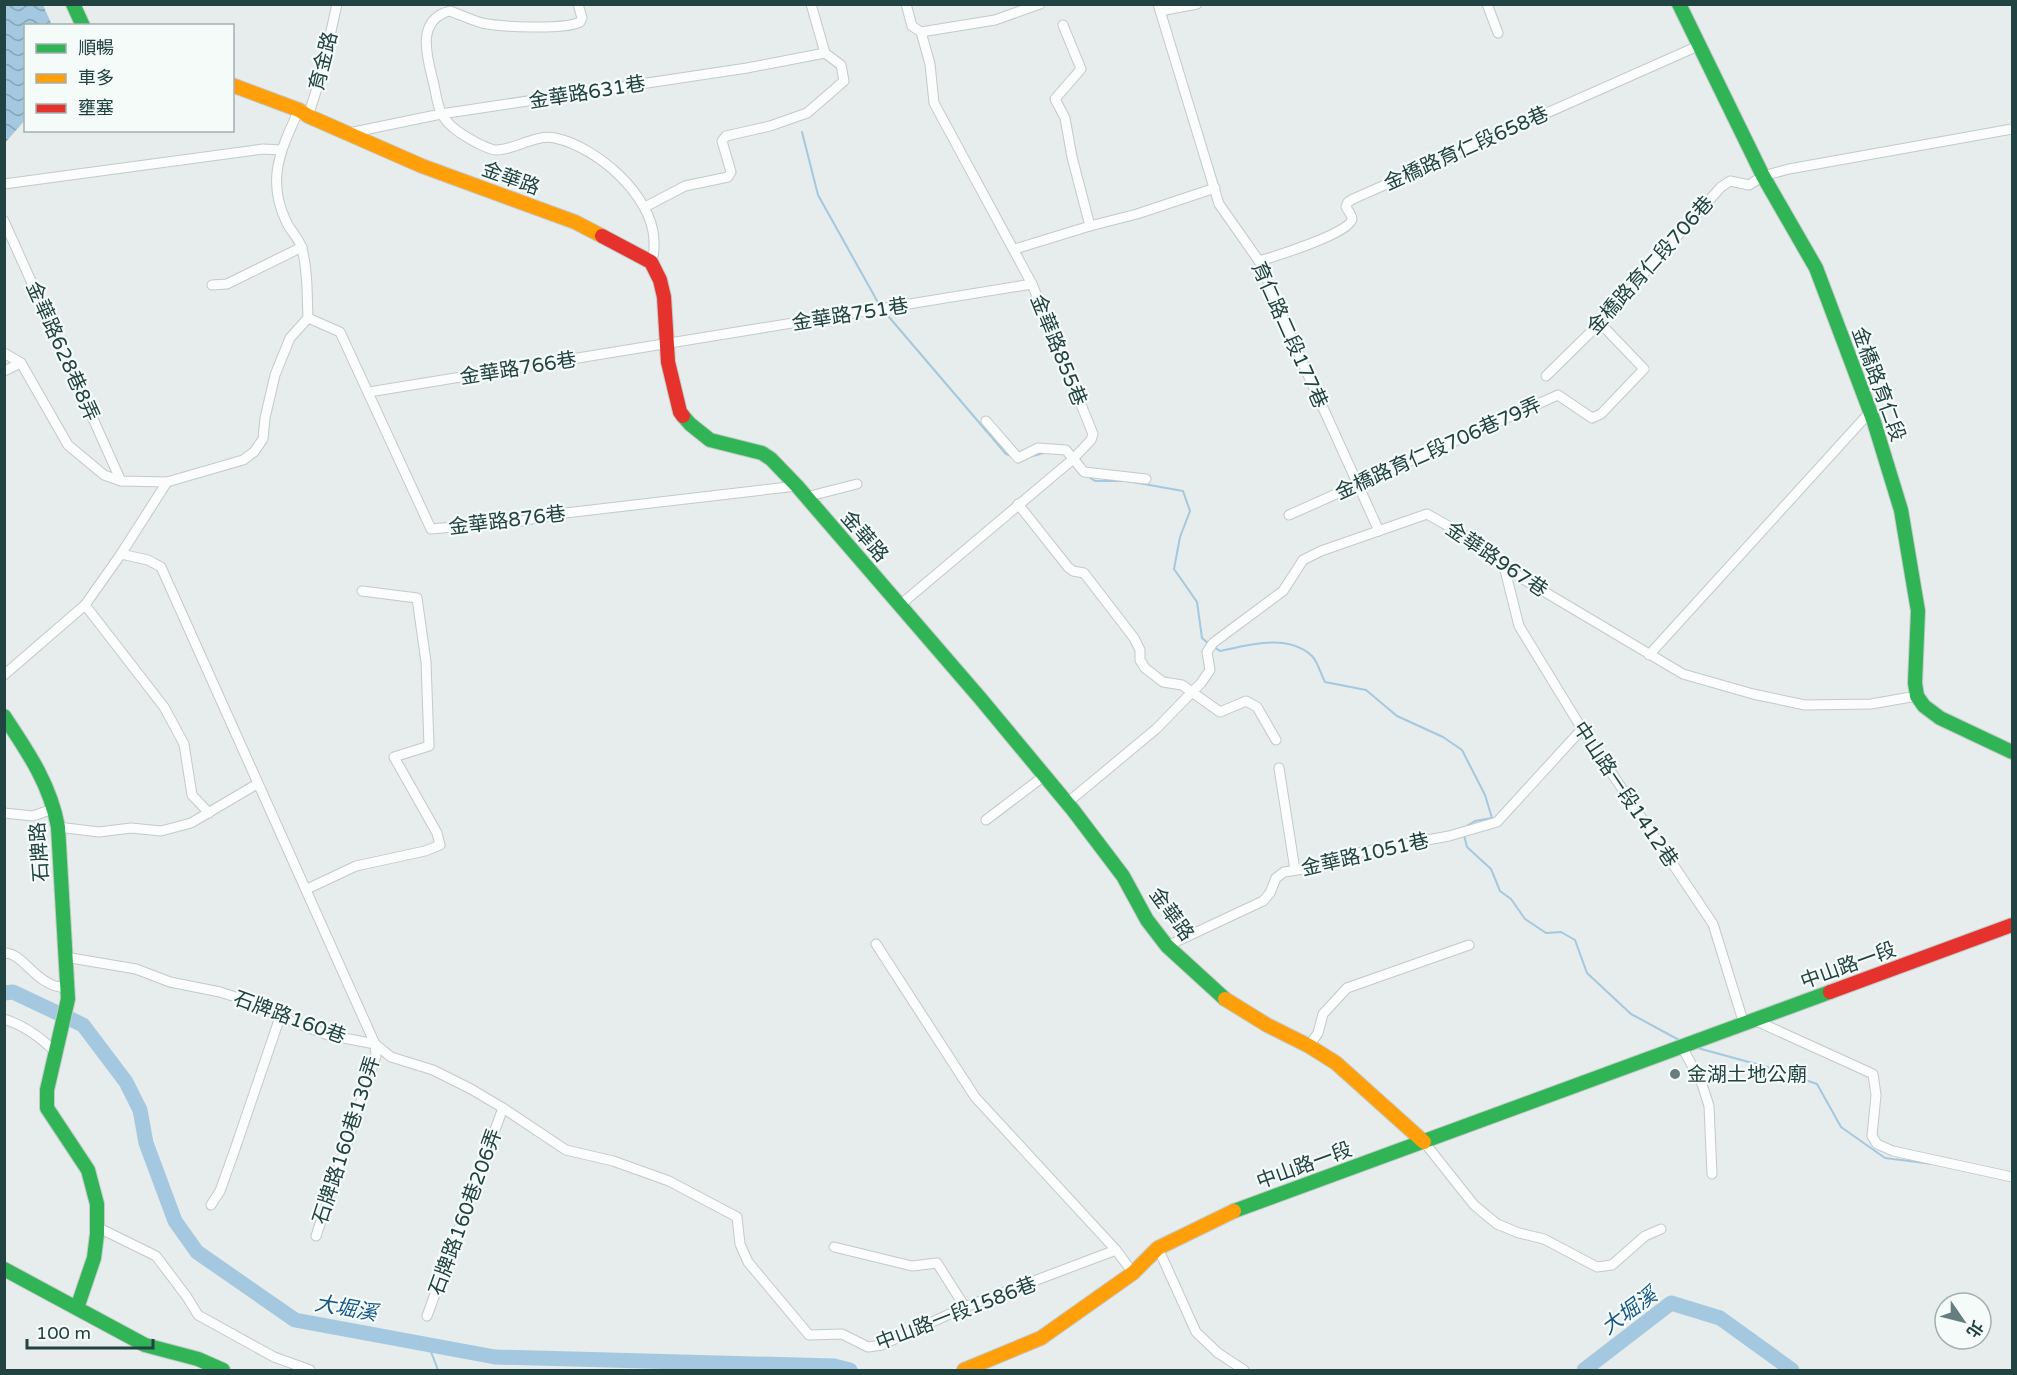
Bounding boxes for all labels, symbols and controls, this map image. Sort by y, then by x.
legend [24,24,234,132]
street label: 育金路 [305,29,343,93]
text: 順暢 [78,37,114,59]
text: 車多 [78,67,114,89]
street label: 金華路631巷 [527,72,647,114]
text: 壅塞 [78,97,114,119]
street label: 金橋路育仁段658巷 [1380,102,1552,196]
street label: 金華路 [478,157,543,200]
street label: 金橋路育仁段706巷 [1582,192,1719,340]
street label: 育仁路二段177巷 [1246,258,1332,412]
street label: 金華路628巷8弄 [21,278,104,425]
street label: 金華路855巷 [1025,291,1091,409]
street label: 金華路751巷 [790,294,910,336]
street label: 金橋路育仁段 [1846,324,1910,445]
street label: 金華路766巷 [458,348,578,390]
street label: 金橋路育仁段706巷79弄 [1332,393,1545,505]
street label: 金華路876巷 [447,502,567,540]
street label: 金華路 [836,506,893,567]
street label: 金華路967巷 [1441,517,1552,603]
street label: 中山路一段1412巷 [1568,717,1683,872]
street label: 石牌路 [26,821,54,883]
street label: 金華路1051巷 [1299,829,1431,881]
street label: 金華路 [1144,883,1199,946]
street label: 中山路一段 [1797,938,1899,994]
street label: 石牌路160巷 [230,987,349,1049]
street label: 石牌路160巷130弄 [308,1053,385,1227]
place label: 金湖土地公廟 [1687,1063,1807,1087]
marker: 金湖土地公廟 [1668,1067,1682,1081]
street label: 石牌路160巷206弄 [425,1126,507,1299]
street label: 中山路一段 [1253,1138,1355,1194]
street label: 中山路一段1586巷 [873,1272,1040,1356]
water label: 大堀溪 [1596,1281,1665,1340]
water label: 大堀溪 [313,1291,382,1327]
north arrow [1933,1291,1993,1351]
scale bar [27,1312,153,1350]
text: 北 [1962,1317,1987,1341]
text: 100 m [36,1322,91,1344]

